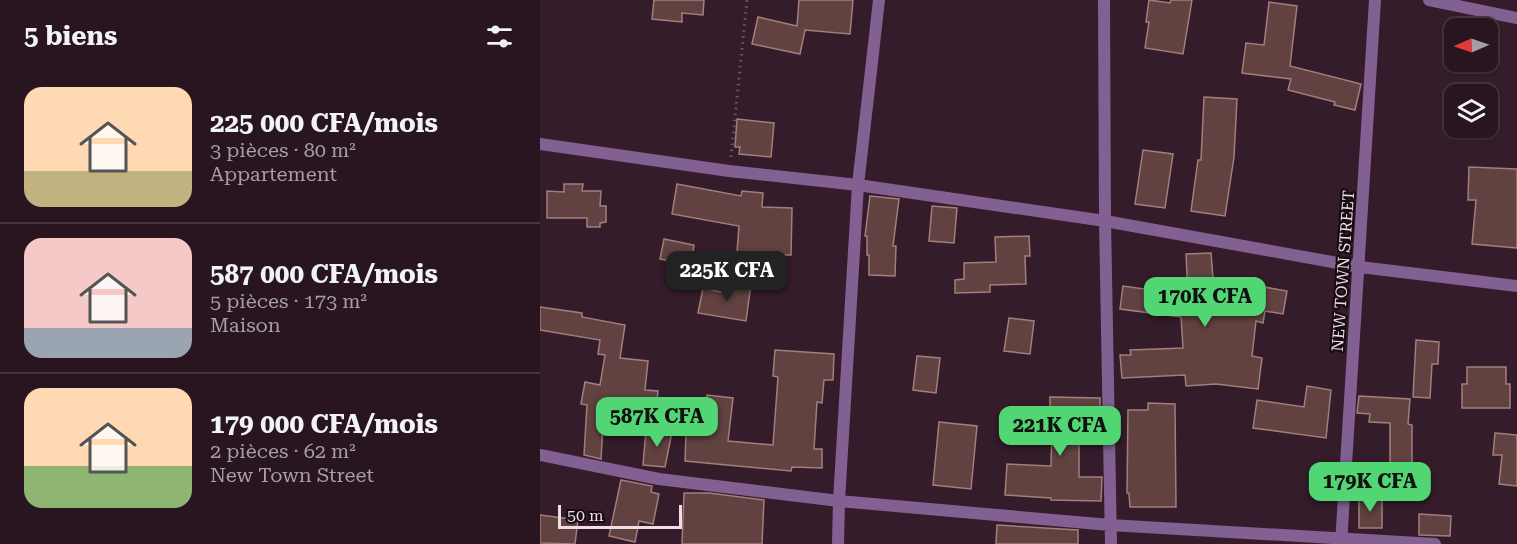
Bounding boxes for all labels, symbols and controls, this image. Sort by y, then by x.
north arrow [1444,18,1498,72]
map controls [1444,18,1498,138]
icon: filters [483,20,516,53]
text: 5 biens [24,21,117,51]
button: layers [1444,84,1498,138]
text: 225 000 CFA/mois [210,108,438,138]
icon: home [72,111,144,183]
text: 3 pièces · 80 m² [210,138,356,162]
text: Appartement [210,162,337,186]
street label: NEW TOWN STREET [1328,189,1358,352]
pin: 225K CFA [665,251,789,302]
text: 225K CFA [680,258,774,282]
text: 587 000 CFA/mois [210,259,438,289]
icon: home [72,262,144,334]
pin: 170K CFA [1143,277,1267,328]
text: 170K CFA [1158,284,1252,308]
text: 5 pièces · 173 m² [210,289,367,313]
text: Maison [210,313,281,337]
pin: 587K CFA [595,397,719,448]
text: 587K CFA [610,404,704,428]
pin: 221K CFA [998,406,1122,457]
text: 179 000 CFA/mois [210,409,438,439]
icon: home [72,412,144,484]
text: 221K CFA [1013,413,1107,437]
text: 2 pièces · 62 m² [210,439,356,463]
pin: 179K CFA [1308,462,1432,513]
text: New Town Street [210,463,374,487]
text: 179K CFA [1323,469,1417,493]
scale bar [558,502,682,530]
text: 50 m [567,506,604,525]

